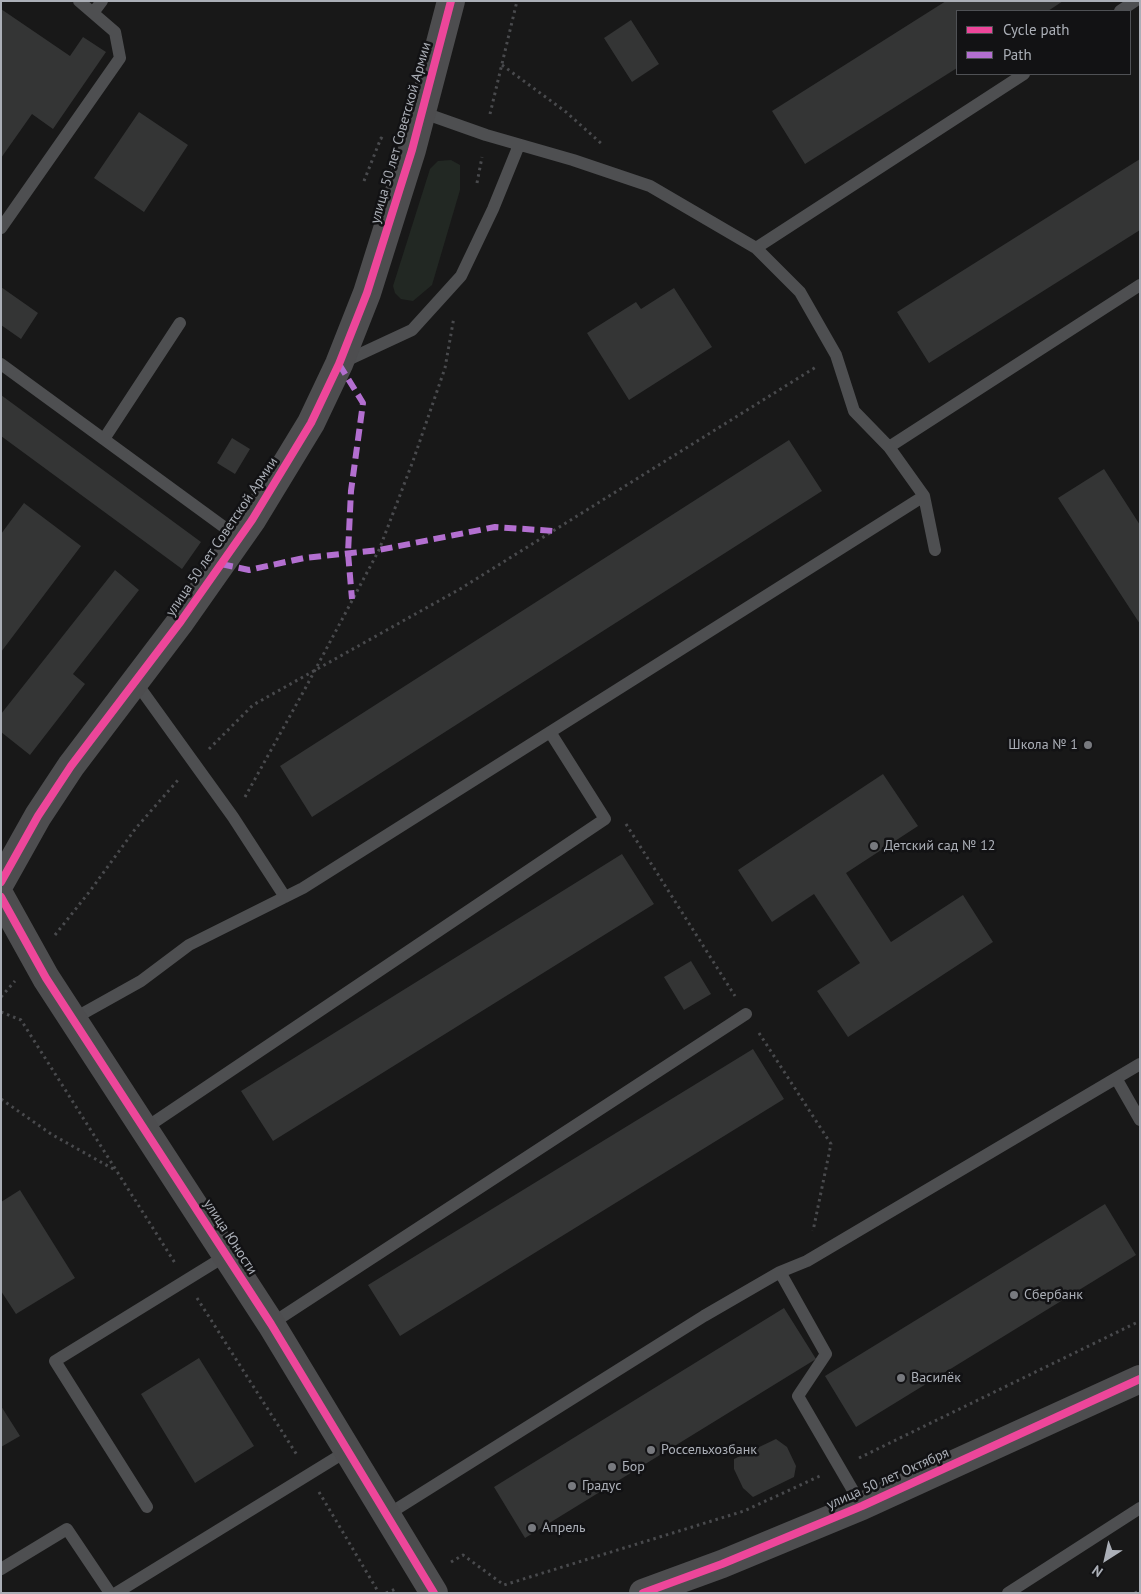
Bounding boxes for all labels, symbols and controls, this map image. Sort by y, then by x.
legend [956,10,1131,75]
text: Cycle path [1003,20,1069,39]
street label: улица 50 лет Советской Армии [367,40,435,226]
text: Path [1003,45,1032,64]
street label: улица 50 лет Советской Армии [162,454,282,620]
place label: Школа № 1 [1008,737,1078,753]
marker: Школа № 1 [1082,739,1094,751]
place label: Детский сад № 12 [884,838,995,854]
marker: Детский сад № 12 [868,840,880,852]
street label: улица Юности [199,1196,261,1278]
place label: Сбербанк [1024,1287,1083,1303]
marker: Сбербанк [1008,1289,1020,1301]
place label: Василёк [911,1370,961,1386]
marker: Василёк [895,1372,907,1384]
place label: Россельхозбанк [661,1442,757,1458]
marker: Россельхозбанк [645,1444,657,1456]
street label: улица 50 лет Октября [824,1444,952,1514]
place label: Бор [622,1459,645,1475]
marker: Бор [606,1461,618,1473]
place label: Градус [582,1478,621,1494]
marker: Градус [566,1480,578,1492]
place label: Апрель [542,1520,586,1536]
marker: Апрель [526,1522,538,1534]
north arrow [1081,1534,1131,1584]
text: N [1088,1561,1106,1581]

